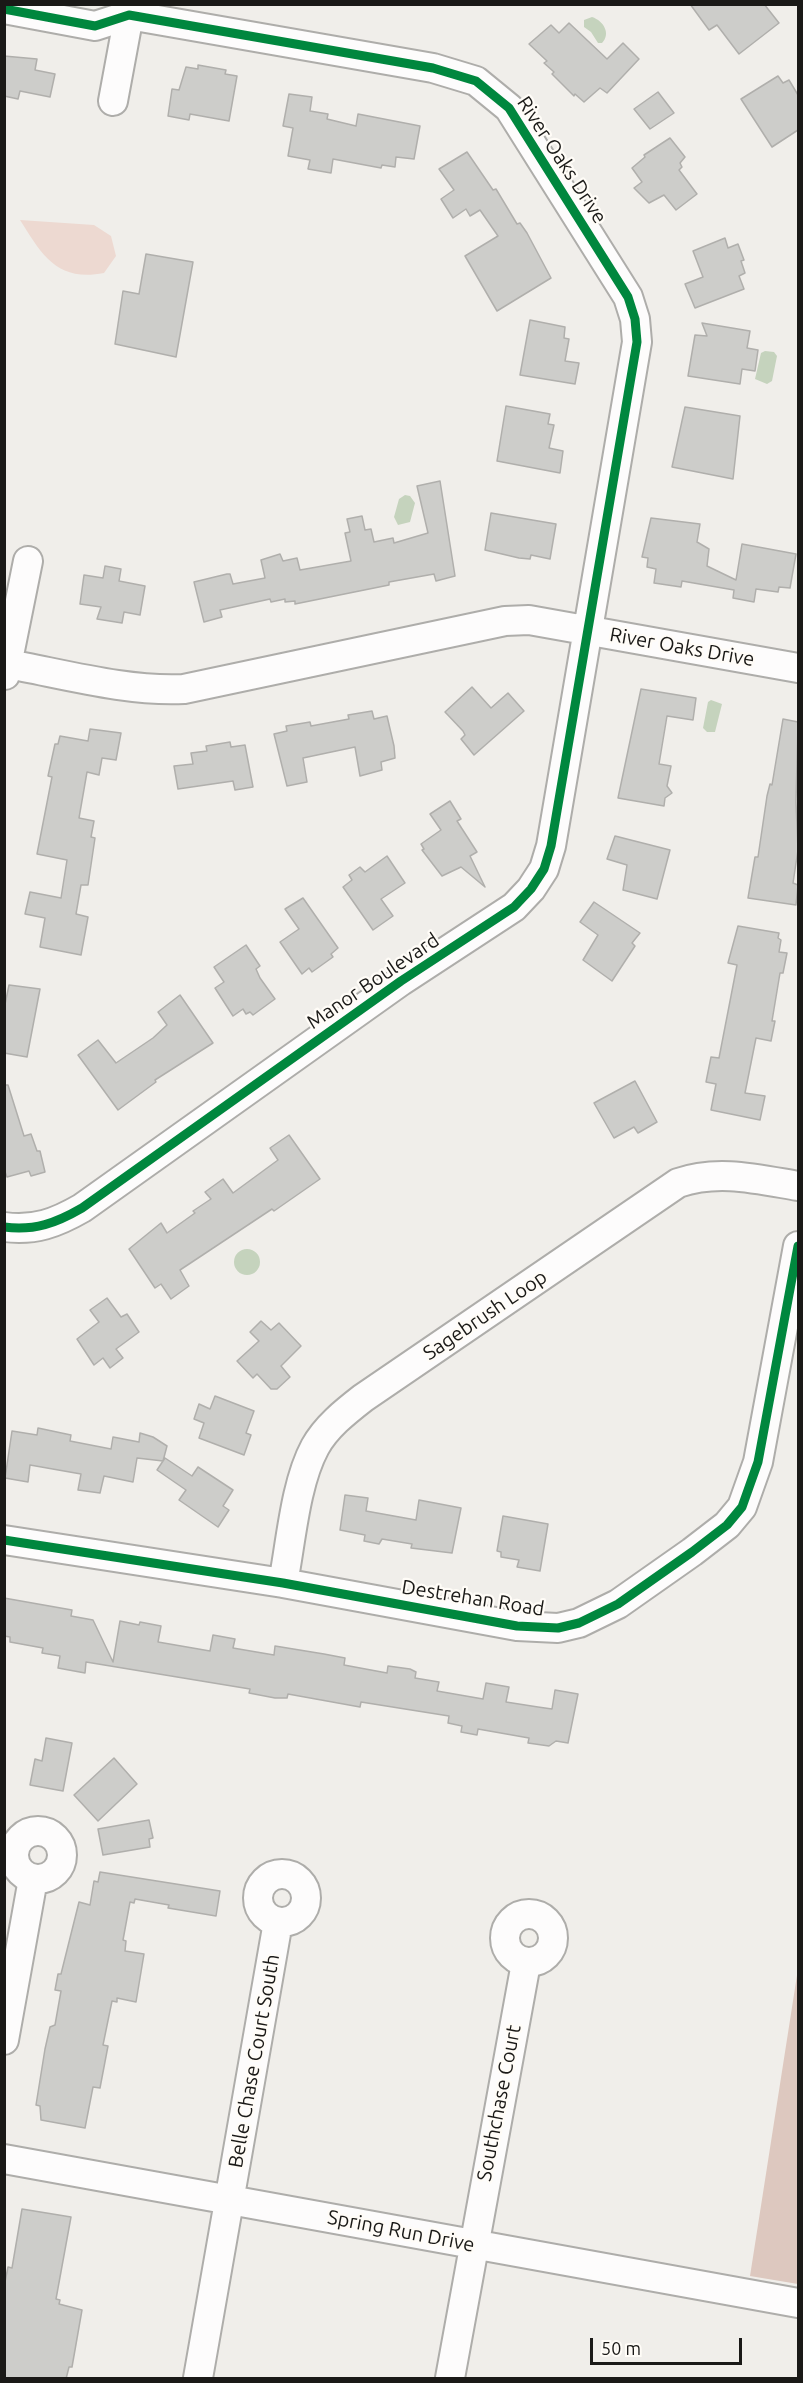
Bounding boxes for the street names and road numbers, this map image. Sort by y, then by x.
street label: River Oaks Drive [512,92,612,228]
street label: River Oaks Drive [608,622,756,672]
street label: Manor Boulevard [302,928,444,1034]
street label: Sagebrush Loop [419,1265,551,1365]
street label: Destrehan Road [400,1575,546,1621]
street label: Belle Chase Court South [223,1952,285,2170]
street label: Southchase Court [472,2023,526,2183]
street label: Spring Run Drive [325,2205,477,2257]

